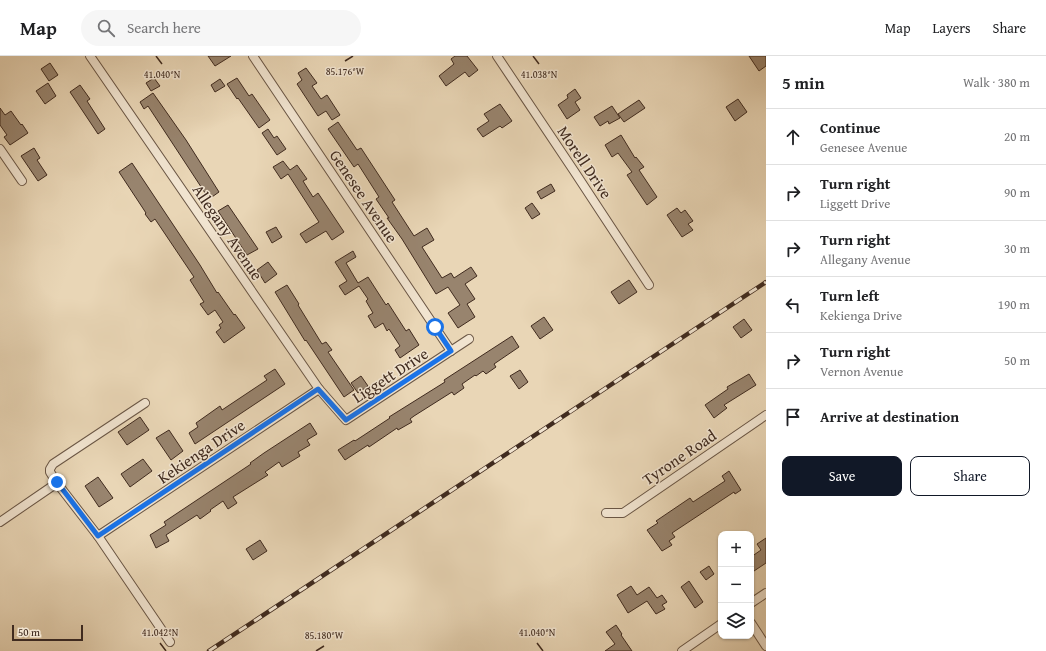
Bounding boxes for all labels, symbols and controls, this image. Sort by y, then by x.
search box [81,10,361,46]
text: Map [20,14,57,42]
icon: search [95,17,117,39]
text: Search here [127,17,201,38]
text: Map [885,18,911,38]
text: Layers [933,18,971,38]
text: Share [993,18,1026,38]
text: 85.176°W [326,64,365,79]
text: 41.040°N [144,67,181,82]
text: 41.038°N [521,67,558,82]
text: 5 min [782,70,824,95]
text: Walk · 380 m [963,73,1030,92]
text: Continue [820,117,881,138]
street label: Morell Drive [552,121,618,203]
icon: ahead [782,126,804,148]
text: 20 m [1004,127,1030,146]
text: Genesee Avenue [820,138,907,157]
street label: Genesee Avenue [324,145,404,247]
text: Turn right [820,173,891,194]
street label: Allegany Avenue [187,179,269,285]
icon: right [782,182,804,204]
text: 90 m [1004,183,1030,202]
text: Liggett Drive [820,194,890,213]
text: Turn right [820,229,891,250]
icon: right [782,238,804,260]
text: 30 m [1004,239,1030,258]
text: Allegany Avenue [820,250,910,269]
text: Turn left [820,285,879,306]
icon: left [782,294,804,316]
text: 190 m [998,295,1030,314]
text: Kekienga Drive [820,306,902,325]
route start [426,318,444,336]
street label: Liggett Drive [347,341,433,409]
text: Turn right [820,341,891,362]
icon: right [782,350,804,372]
text: 50 m [1004,351,1030,370]
text: Vernon Avenue [820,362,903,381]
icon: arrive [782,406,804,428]
text: Arrive at destination [820,406,959,427]
street label: Kekienga Drive [152,413,250,489]
street label: Tyrone Road [637,423,721,491]
button: Save [782,456,902,496]
button: Share [910,456,1030,496]
route end [48,473,66,491]
map controls [718,531,754,639]
button: + [718,531,754,567]
button: − [718,567,754,603]
button: layers [718,603,754,639]
scale bar [12,623,83,642]
text: 50 m [18,624,40,640]
text: 41.042°N [142,625,179,640]
text: 41.040°N [519,625,556,640]
text: 85.180°W [305,628,344,643]

